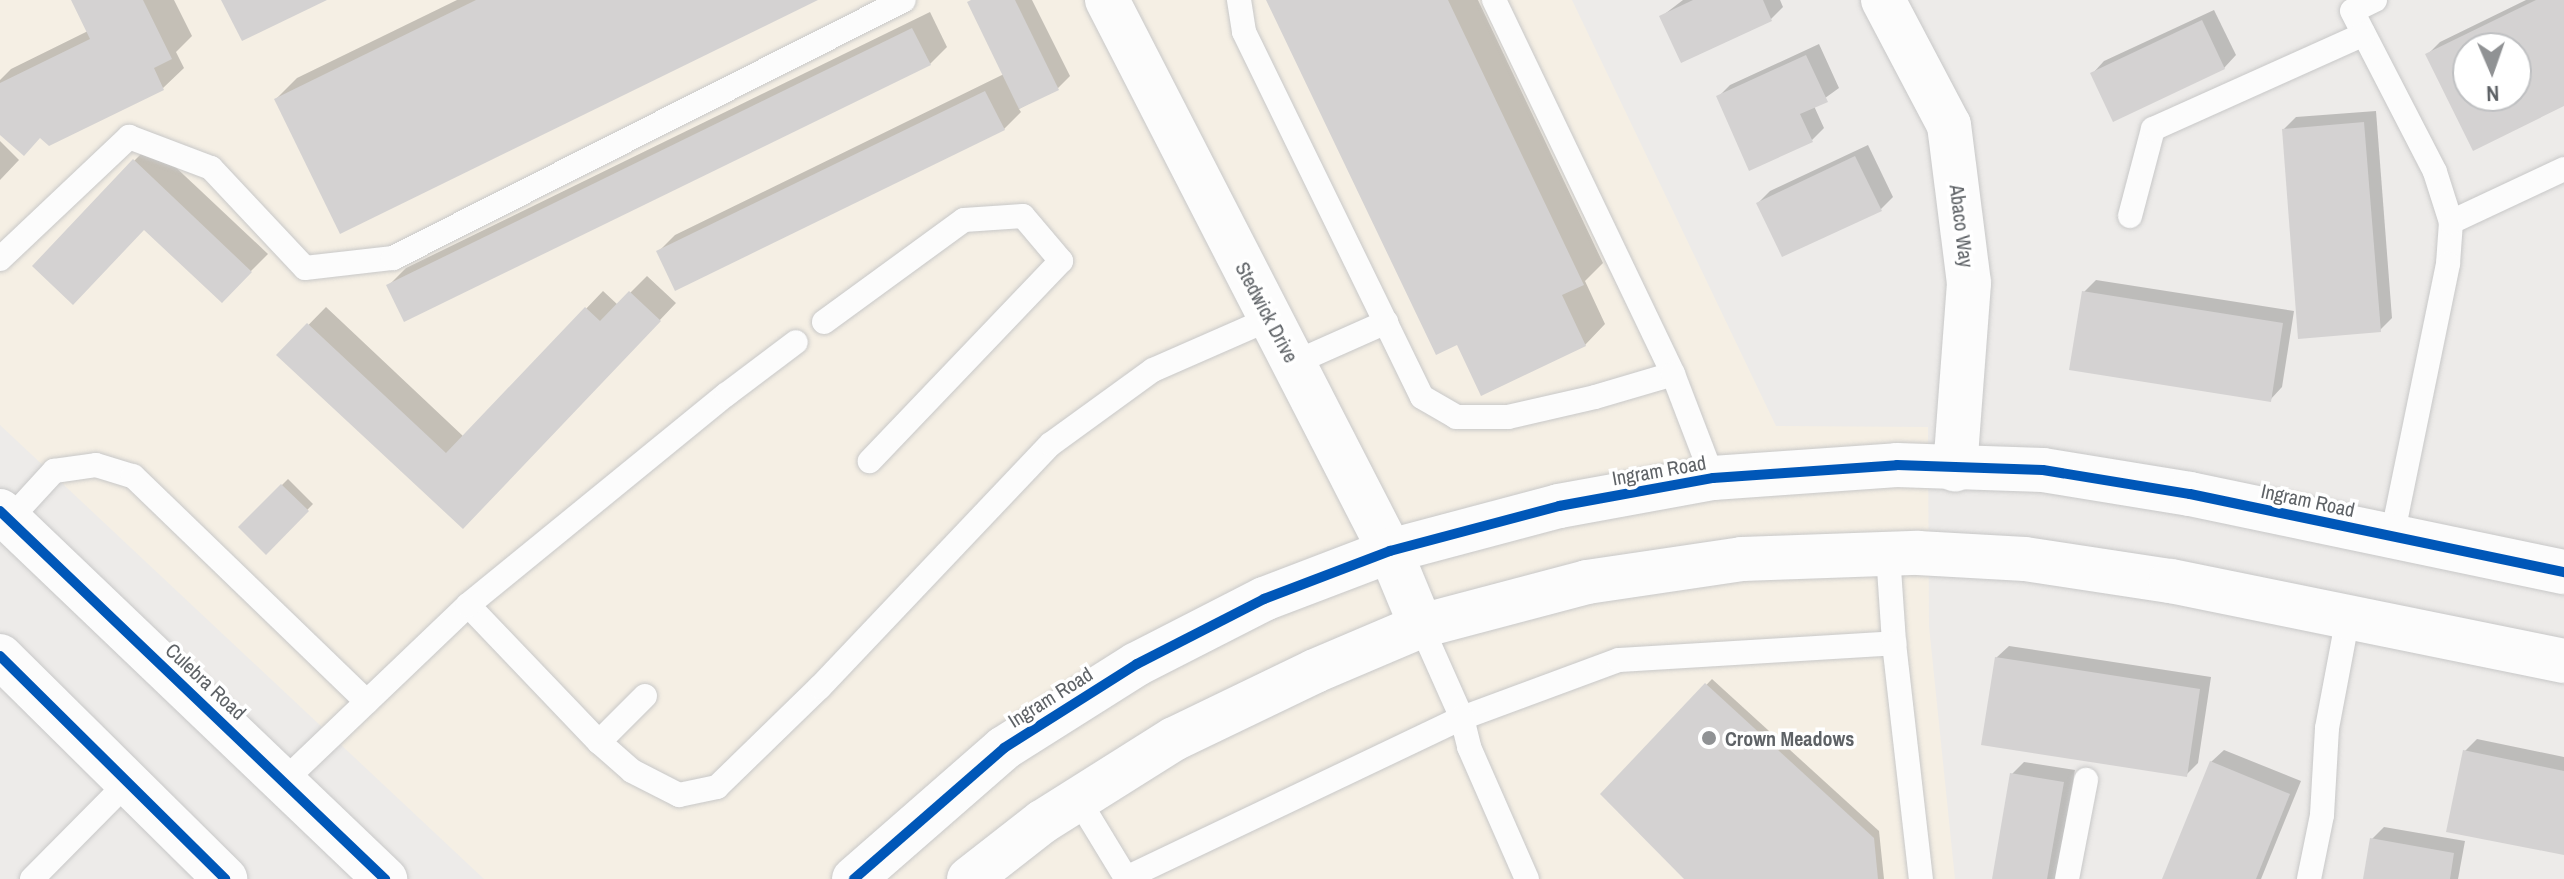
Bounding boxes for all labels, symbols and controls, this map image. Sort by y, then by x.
north arrow [2452,32,2532,112]
text: N [2486,79,2500,109]
street label: Abaco Way [1945,183,1979,269]
street label: Stedwick Drive [1231,258,1303,366]
street label: Ingram Road [1610,450,1708,490]
street label: Ingram Road [2259,478,2357,522]
street label: Culebra Road [161,638,251,724]
street label: Ingram Road [1003,662,1097,732]
place label: Crown Meadows [1725,726,1854,750]
marker: Crown Meadows [1700,729,1718,747]

